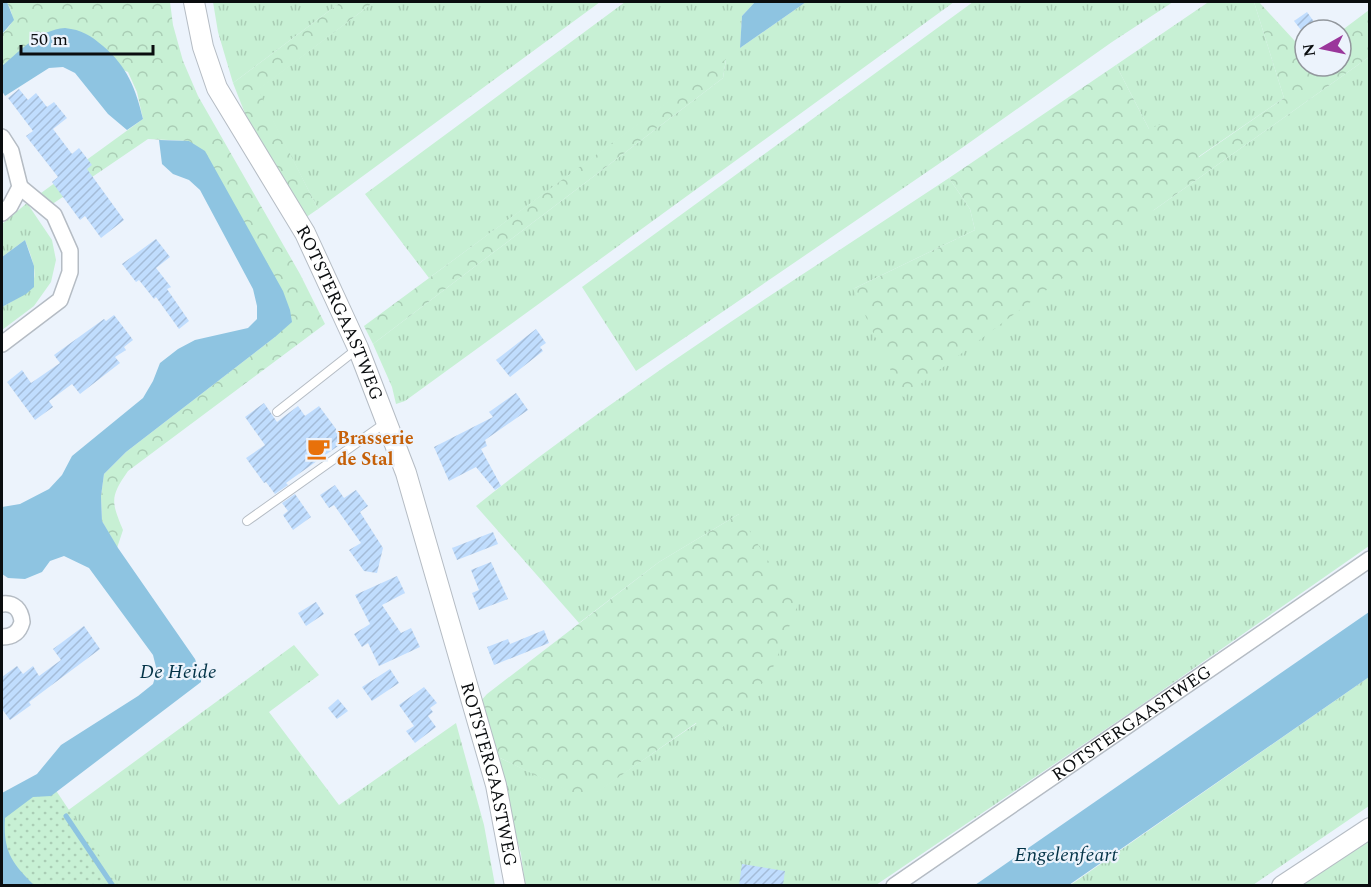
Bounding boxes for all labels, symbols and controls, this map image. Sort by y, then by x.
scale bar [21,18,153,56]
north arrow [1293,18,1353,78]
text: 50 m [30,26,68,53]
text: N [1296,42,1322,59]
street label: ROTSTERGAASTWEG [290,220,390,404]
place label: Brasserie de Stal [337,425,414,473]
cafe icon: Brasserie de Stal [306,435,332,461]
water label: De Heide [139,657,217,687]
street label: ROTSTERGAASTWEG [1046,658,1217,788]
street label: ROTSTERGAASTWEG [453,679,525,868]
water label: Engelenfeart [1014,840,1118,870]

